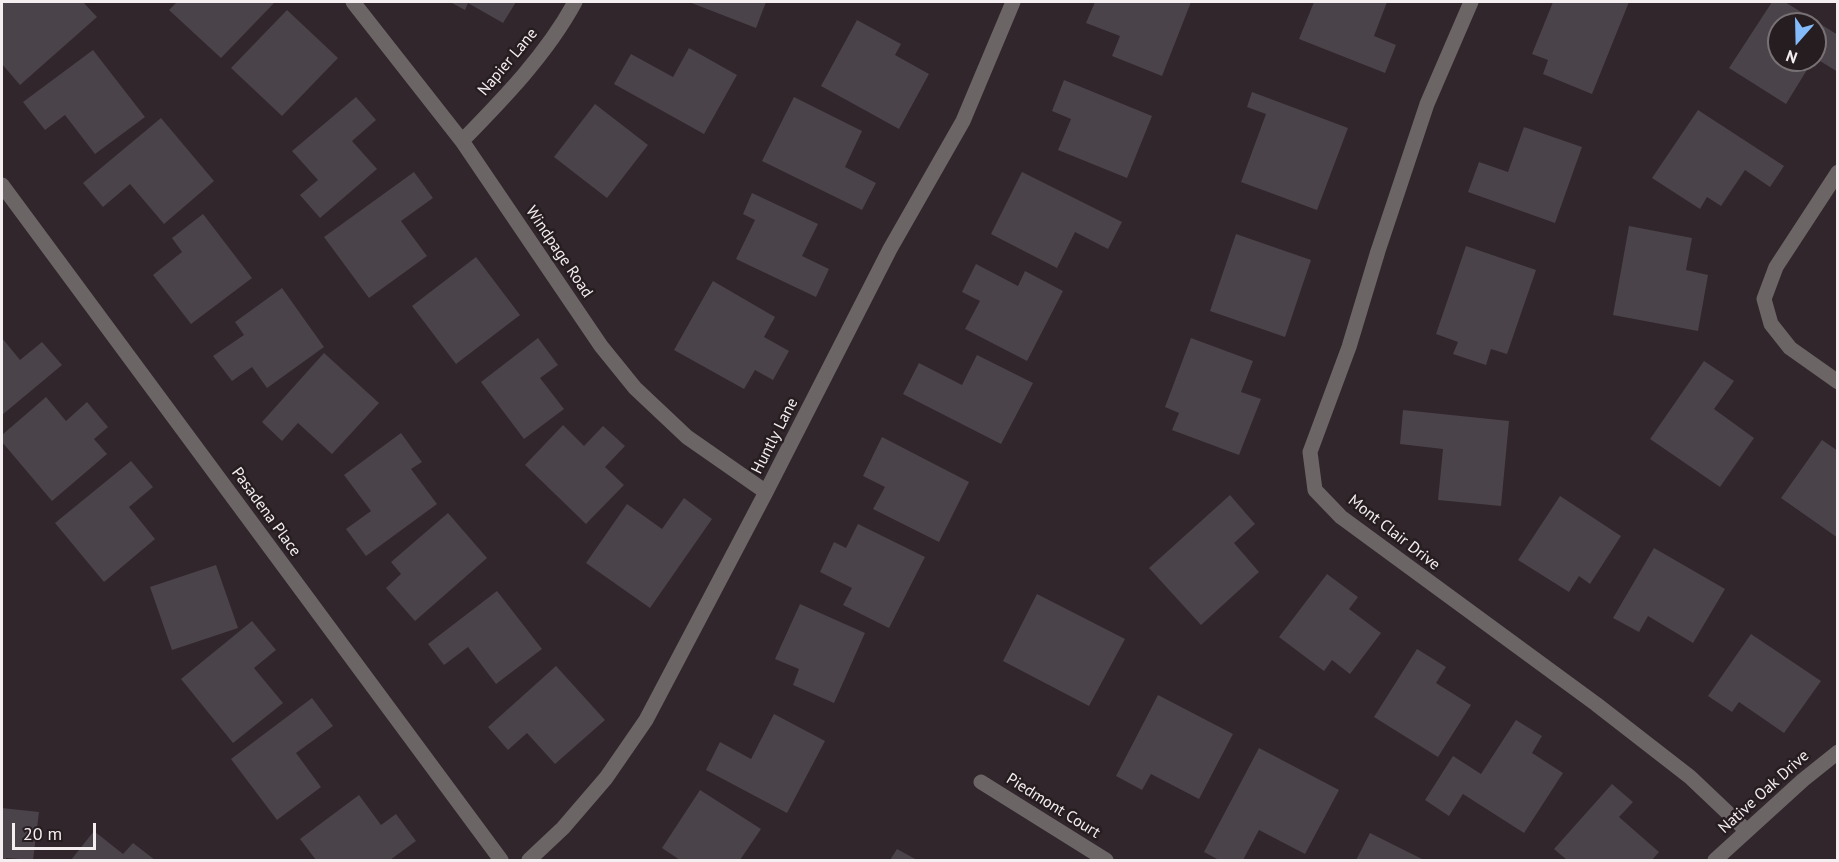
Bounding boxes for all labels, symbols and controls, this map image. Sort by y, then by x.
north arrow [1767,12,1827,72]
street label: Napier Lane [474,24,542,100]
text: N [1783,46,1800,68]
street label: Windpage Road [521,203,597,301]
street label: Huntly Lane [748,395,802,477]
street label: Pasadena Place [227,464,305,560]
street label: Mont Clair Drive [1344,491,1444,575]
street label: Native Oak Drive [1715,746,1813,838]
street label: Piedmont Court [1002,769,1104,843]
scale bar [15,811,99,849]
text: 20 m [23,822,62,845]

